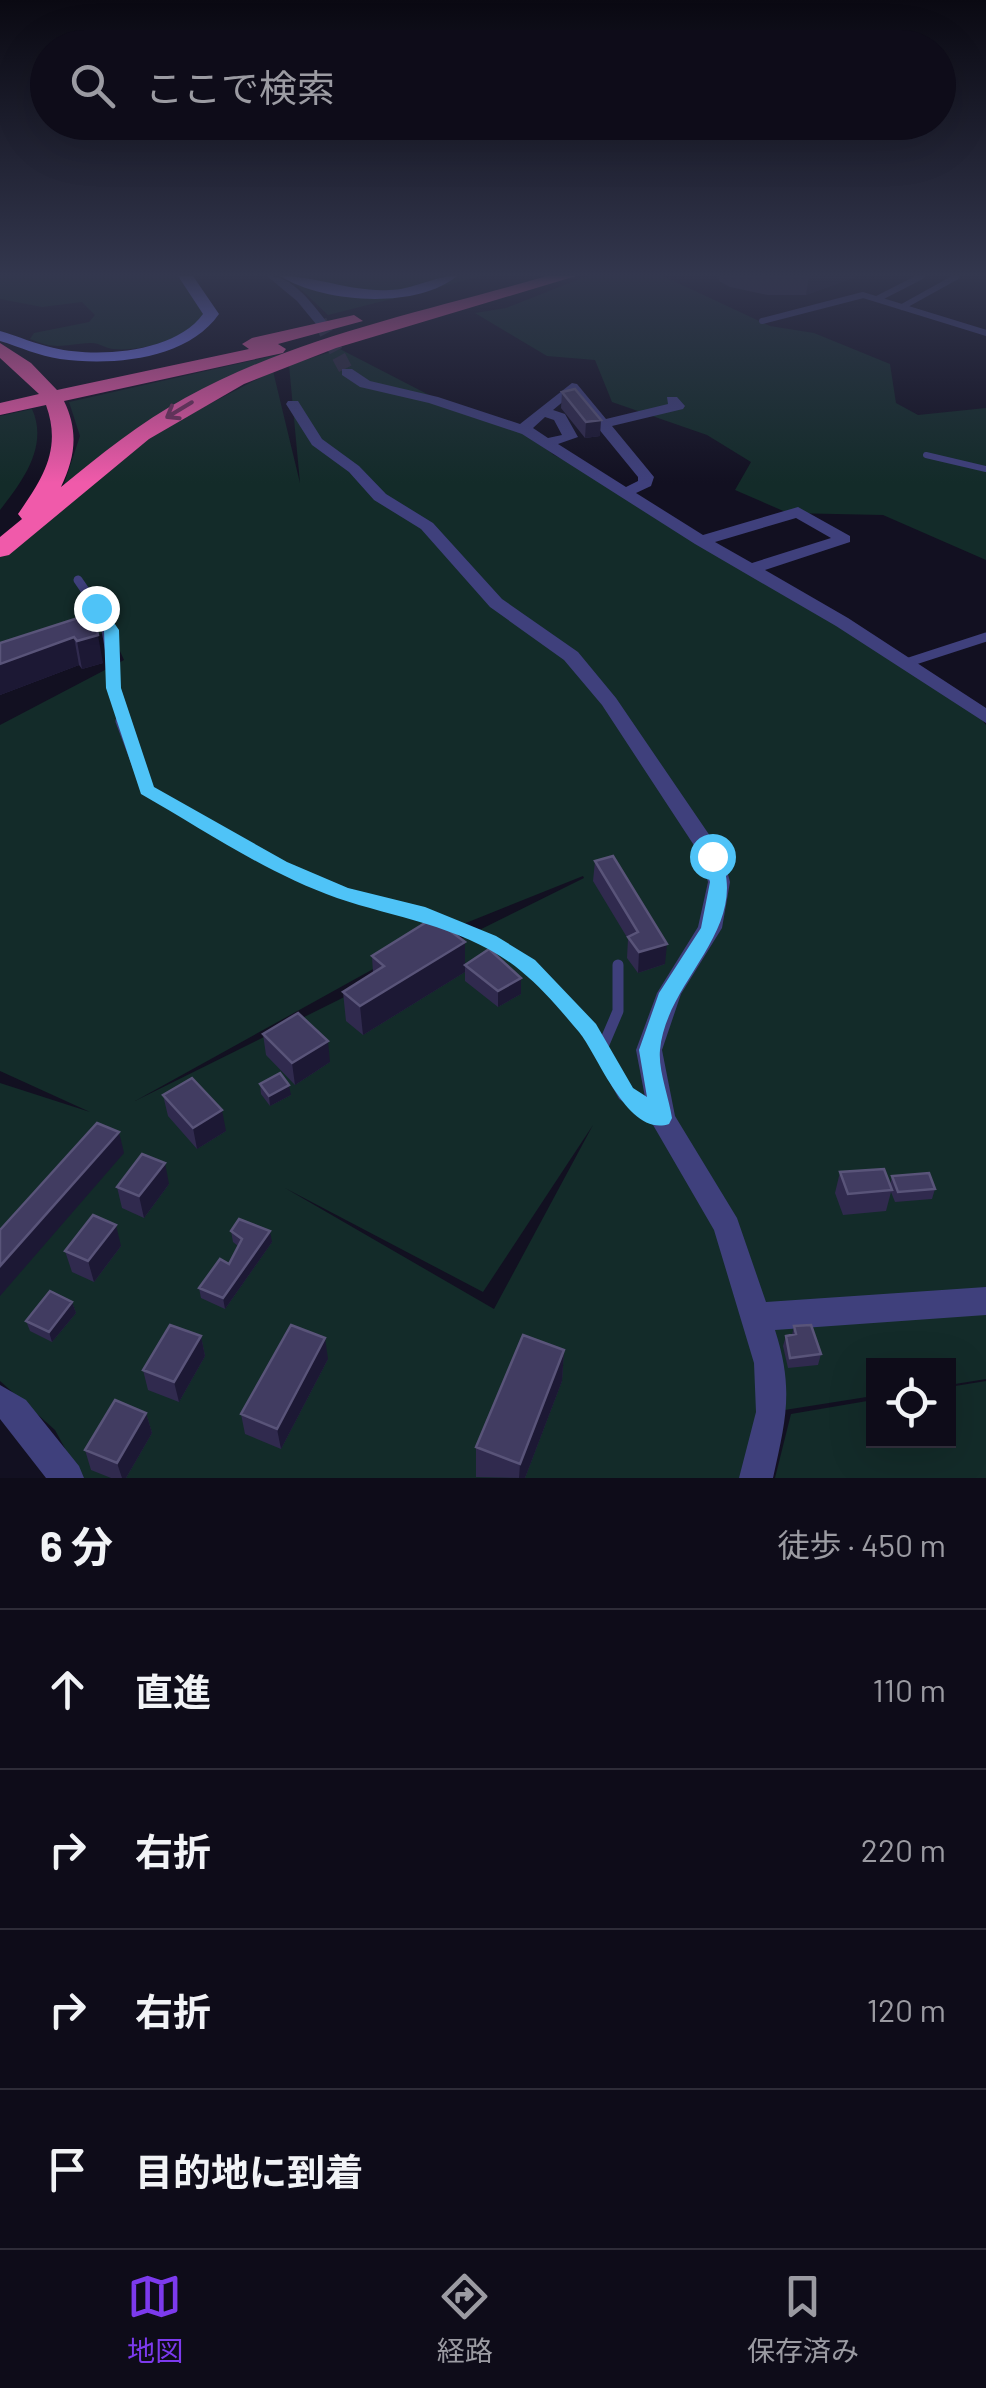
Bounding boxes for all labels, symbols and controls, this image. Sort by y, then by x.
search box [30,30,956,140]
icon: search [65,58,120,113]
text: ここで検索 [145,64,335,110]
one-way arrow [165,400,194,420]
route end [74,586,120,632]
route start [690,834,736,880]
map controls [866,1358,956,1448]
button: locate [866,1358,956,1448]
text: 6 分 [40,1520,113,1570]
text: 徒歩 · 450 m [777,1525,946,1563]
icon: ahead [40,1662,95,1717]
text: 直進 [135,1668,211,1714]
text: 110 m [873,1670,946,1708]
icon: right [40,1822,95,1877]
text: 右折 [135,1828,211,1874]
text: 220 m [861,1830,946,1868]
icon: right [40,1982,95,2037]
text: 右折 [135,1988,211,2034]
text: 120 m [867,1990,946,2028]
icon: arrive [40,2142,95,2197]
text: 目的地に到着 [135,2148,363,2194]
tab: 地図 [127,2269,183,2369]
tab: 経路 [437,2269,493,2369]
tab: 保存済み [747,2269,859,2369]

